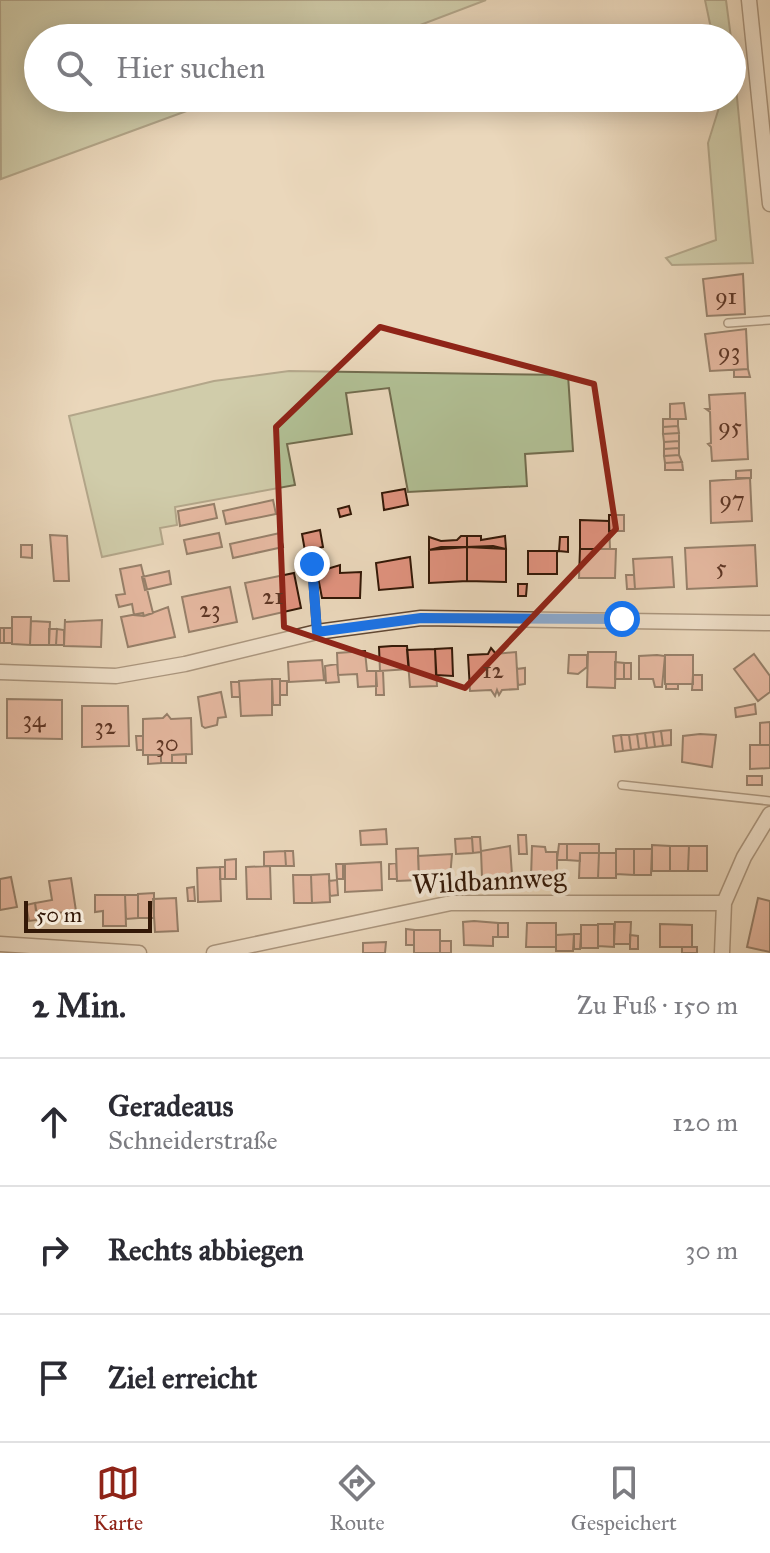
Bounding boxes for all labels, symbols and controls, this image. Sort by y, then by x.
search box [24,24,746,112]
icon: search [52,46,96,90]
text: Hier suchen [116,50,265,86]
house number: 91 [715,281,737,311]
house number: 93 [718,336,740,366]
house number: 95 [718,411,742,441]
house number: 97 [719,484,745,514]
route end [294,546,330,582]
house number: 5 [715,552,727,582]
house number: 21 [262,581,284,611]
house number: 23 [199,594,221,624]
route start [604,601,640,637]
house number: 12 [482,655,504,685]
house number: 34 [23,704,46,734]
house number: 32 [94,711,116,741]
house number: 30 [155,728,179,758]
street label: Wildbannweg [411,859,568,902]
scale bar [24,897,152,933]
text: 50 m [36,901,82,928]
text: 2 Min. [32,985,126,1026]
text: Zu Fuß · 150 m [577,989,738,1021]
text: Geradeaus [108,1088,234,1124]
icon: ahead [32,1100,76,1144]
text: 120 m [672,1106,738,1138]
text: Schneiderstraße [108,1124,278,1156]
icon: right [32,1228,76,1272]
text: Rechts abbiegen [108,1232,304,1268]
text: 30 m [685,1234,738,1266]
icon: arrive [32,1356,76,1400]
text: Ziel erreicht [108,1360,257,1396]
tab: Karte [93,1461,143,1536]
tab: Route [329,1461,385,1536]
tab: Gespeichert [571,1461,677,1536]

